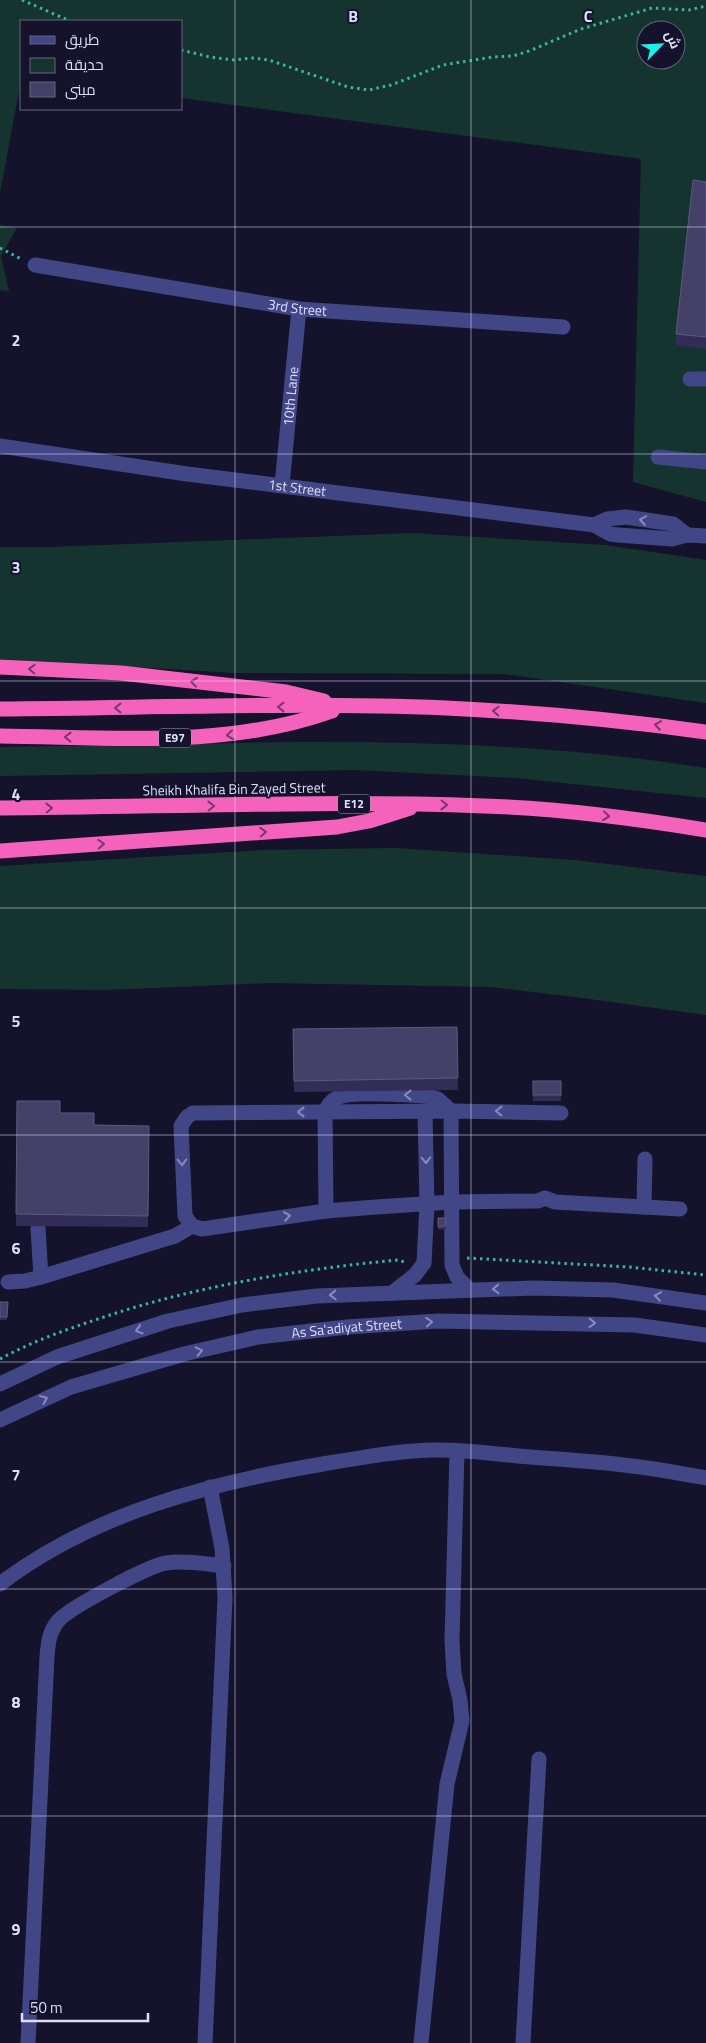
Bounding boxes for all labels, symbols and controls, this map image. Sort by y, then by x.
text: B [348,4,358,28]
text: C [584,4,593,28]
legend [20,20,182,110]
north arrow [636,20,686,70]
text: ش [660,27,687,52]
text: طريق [65,28,99,51]
text: حديقة [65,53,104,76]
text: مبنى [65,78,96,101]
street label: 3rd Street [267,293,328,321]
text: 2 [12,328,20,352]
street label: 10th Lane [277,366,303,427]
street label: 1st Street [267,473,328,501]
one-way arrow [638,515,646,526]
text: 3 [12,555,20,579]
one-way arrow [27,663,35,674]
one-way arrow [189,677,197,688]
one-way arrow [277,702,284,712]
one-way arrow [114,703,122,713]
one-way arrow [492,706,500,717]
one-way arrow [653,720,661,731]
road number: E97 [159,728,191,748]
one-way arrow [226,729,234,740]
one-way arrow [64,732,72,742]
street label: Sheikh Khalifa Bin Zayed Street [142,776,326,801]
text: 4 [12,782,21,806]
road number: E12 [338,794,370,814]
one-way arrow [207,800,215,811]
one-way arrow [440,800,448,810]
one-way arrow [45,802,53,813]
one-way arrow [602,810,610,821]
one-way arrow [259,827,267,838]
one-way arrow [97,839,105,850]
text: 5 [12,1009,21,1033]
one-way arrow [403,1090,411,1100]
one-way arrow [494,1106,502,1116]
one-way arrow [297,1107,304,1117]
one-way arrow [421,1156,431,1164]
one-way arrow [177,1159,187,1167]
one-way arrow [283,1211,291,1222]
text: 6 [12,1236,21,1260]
one-way arrow [491,1284,499,1295]
one-way arrow [329,1290,337,1301]
one-way arrow [653,1292,662,1302]
street label: As Sa'adiyat Street [290,1312,402,1343]
one-way arrow [425,1316,433,1327]
one-way arrow [588,1318,596,1329]
one-way arrow [136,1324,144,1334]
one-way arrow [194,1346,203,1357]
one-way arrow [39,1395,48,1406]
text: 7 [12,1463,20,1487]
text: 8 [12,1690,21,1714]
text: 9 [12,1917,21,1941]
scale bar [22,1990,149,2022]
text: 50 m [30,1996,63,2019]

